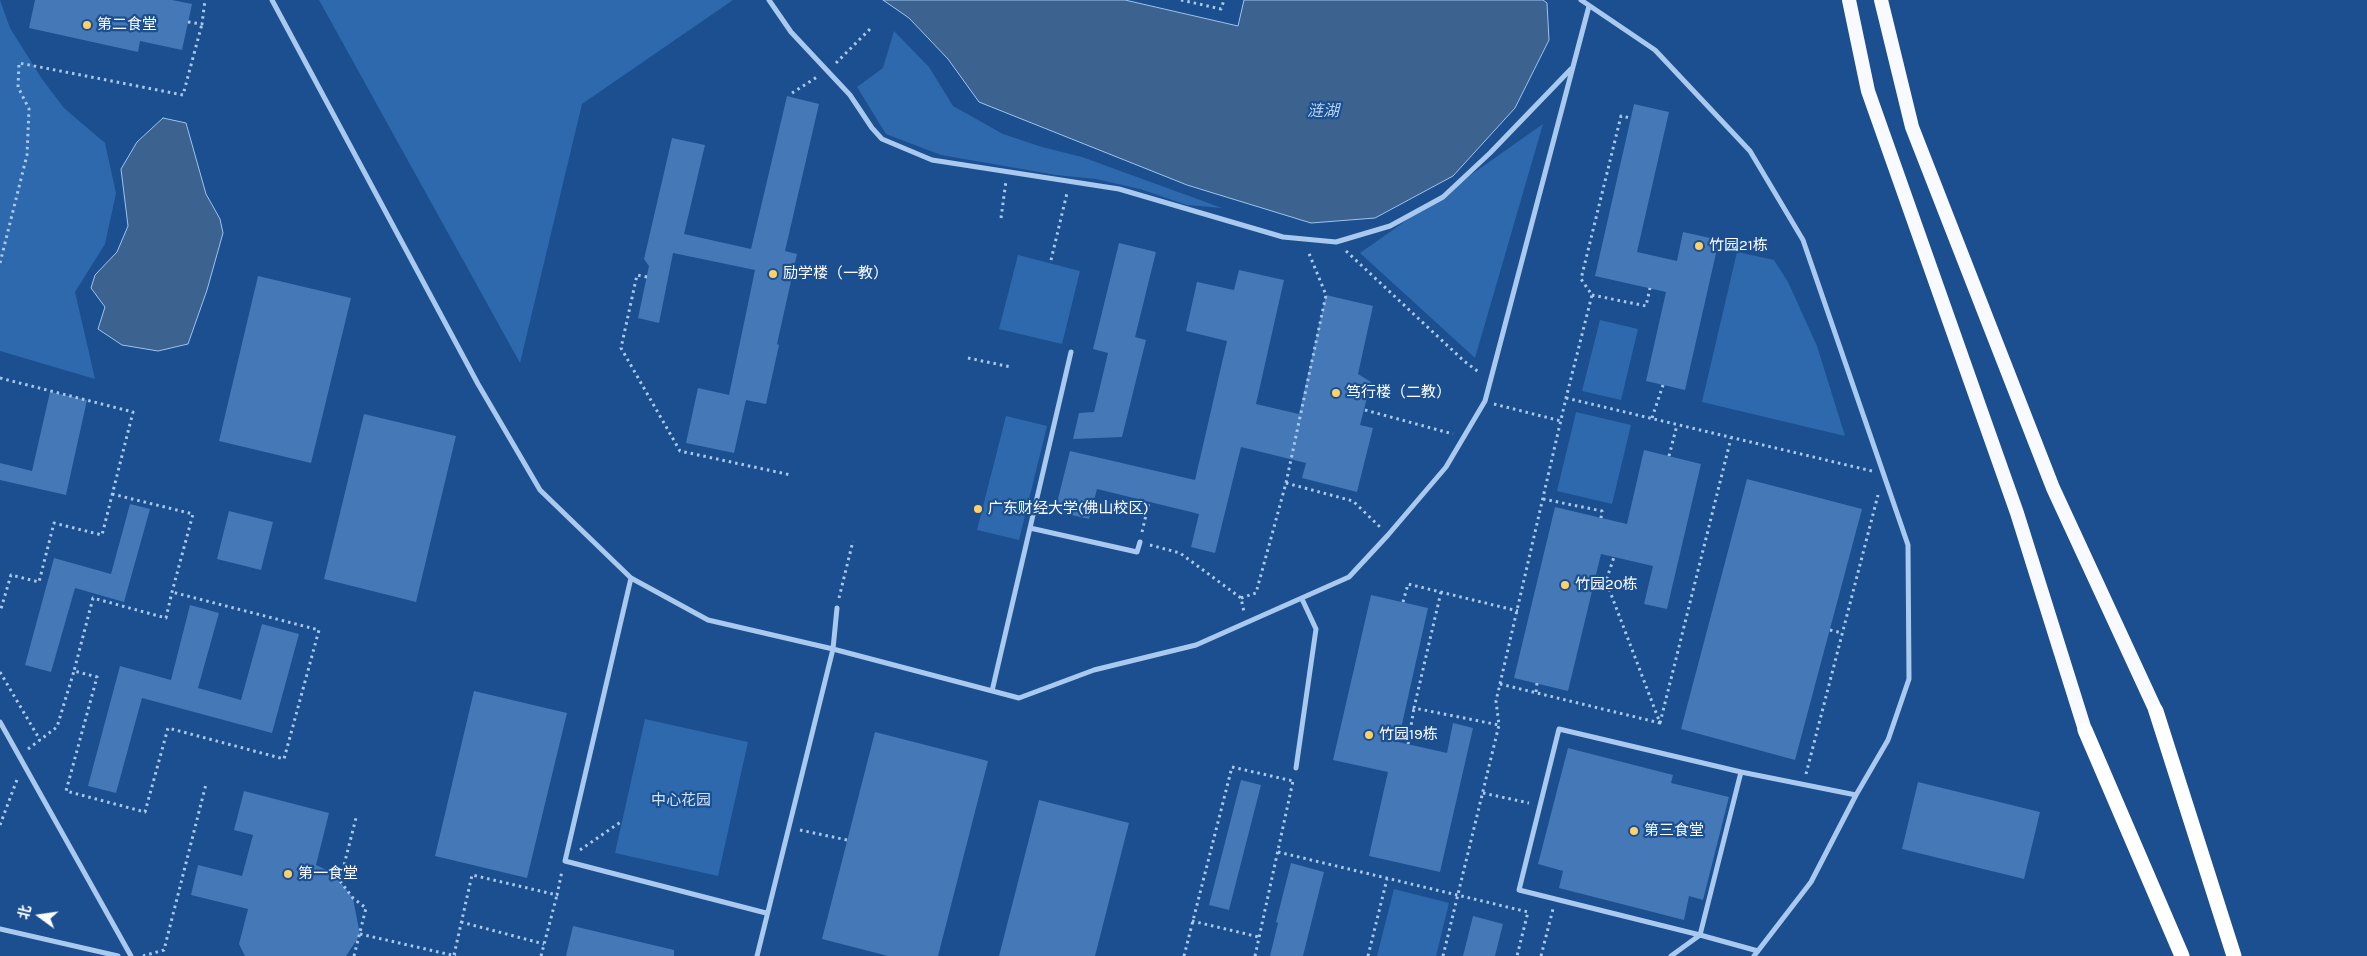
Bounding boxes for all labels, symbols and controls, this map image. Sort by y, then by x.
place label: 第二食堂 [97,16,157,34]
marker: 第二食堂 [81,19,93,31]
water label: 涟湖 [1307,101,1339,121]
place label: 竹园21栋 [1709,237,1768,255]
marker: 竹园21栋 [1693,240,1705,252]
place label: 励学楼（一教） [783,265,888,283]
marker: 励学楼（一教） [767,268,779,280]
place label: 笃行楼（二教） [1346,384,1451,402]
marker: 笃行楼（二教） [1330,387,1342,399]
place label: 广东财经大学(佛山校区) [988,500,1149,518]
marker: 广东财经大学(佛山校区) [972,503,984,515]
place label: 竹园20栋 [1575,576,1638,594]
marker: 竹园20栋 [1559,579,1571,591]
place label: 竹园19栋 [1379,726,1438,744]
marker: 竹园19栋 [1363,729,1375,741]
park label: 中心花园 [651,792,711,810]
place label: 第三食堂 [1644,822,1704,840]
marker: 第三食堂 [1628,825,1640,837]
place label: 第一食堂 [298,865,358,883]
marker: 第一食堂 [282,868,294,880]
north arrow [15,891,65,941]
text: 北 [15,903,35,921]

